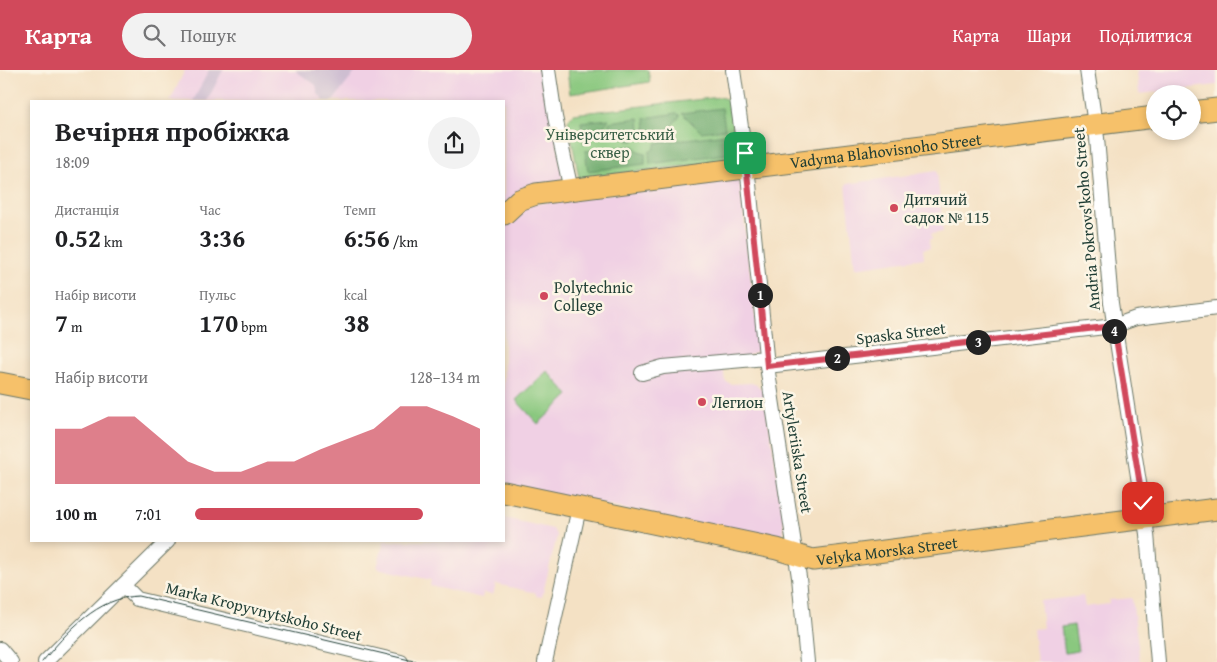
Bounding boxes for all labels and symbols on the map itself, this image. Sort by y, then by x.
park label: Університетський сквер [545,122,675,164]
street label: Andria Pokrovs'koho Street [1066,126,1106,312]
street label: Vadyma Blahovisnoho Street [789,127,983,174]
pin [724,132,766,174]
place label: Дитячий садок № 115 [903,187,989,229]
marker: Дитячий садок № 115 [888,202,900,214]
place label: Polytechnic College [554,275,633,317]
pin: 1 [748,282,772,308]
marker: Polytechnic College [538,290,550,302]
street label: Spaska Street [855,316,947,350]
pin: 4 [1102,318,1126,344]
pin: 3 [966,330,990,354]
pin: 2 [824,346,850,370]
street label: Artyleriiska Street [776,389,820,515]
place label: Легион [712,390,763,414]
marker: Легион [696,396,708,408]
pin [1122,482,1164,524]
street label: Velyka Morska Street [815,530,960,572]
street label: Marka Kropyvnytskoho Street [164,575,365,647]

